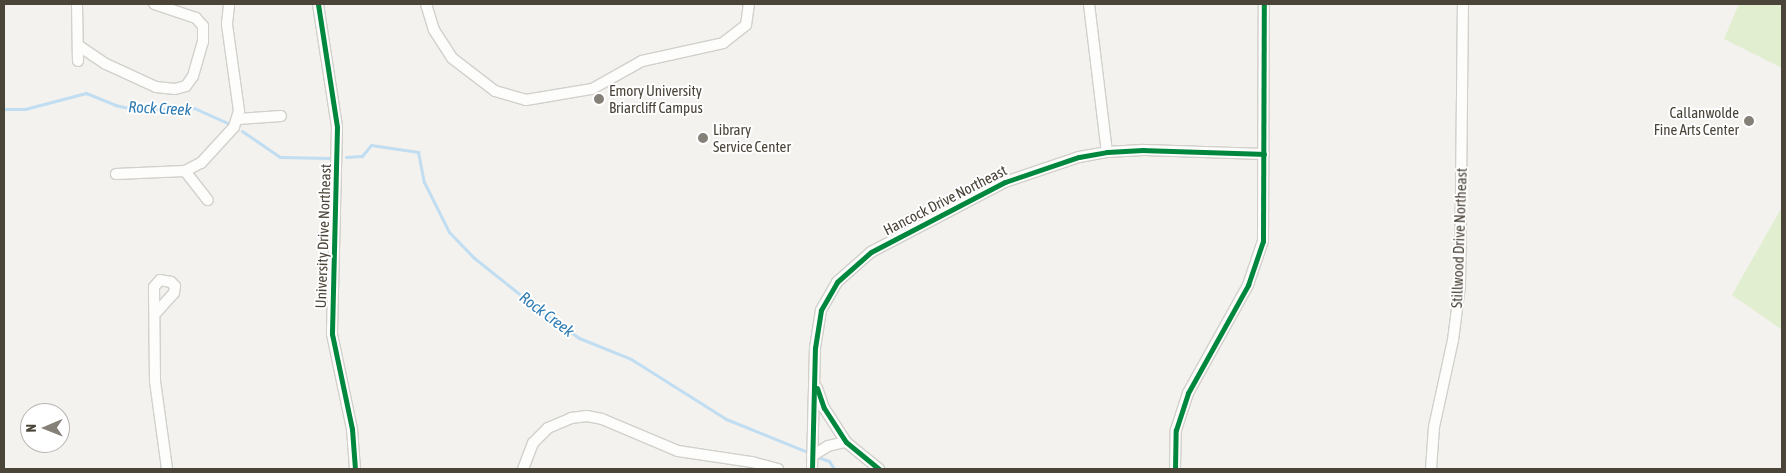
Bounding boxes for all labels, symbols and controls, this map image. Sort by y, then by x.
place label: Emory University Briarcliff Campus [609,81,703,116]
marker: Emory University Briarcliff Campus [593,93,605,105]
water label: Rock Creek [128,97,192,119]
place label: Callanwolde Fine Arts Center [1654,103,1739,138]
marker: Callanwolde Fine Arts Center [1743,115,1755,127]
place label: Library Service Center [713,120,791,155]
marker: Library Service Center [697,132,709,144]
street label: Hancock Drive Northeast [880,161,1010,239]
street label: University Drive Northeast [311,163,335,309]
street label: Stillwood Drive Northeast [1448,168,1470,308]
water label: Rock Creek [516,287,578,341]
north arrow [20,403,70,453]
text: N [23,424,39,433]

